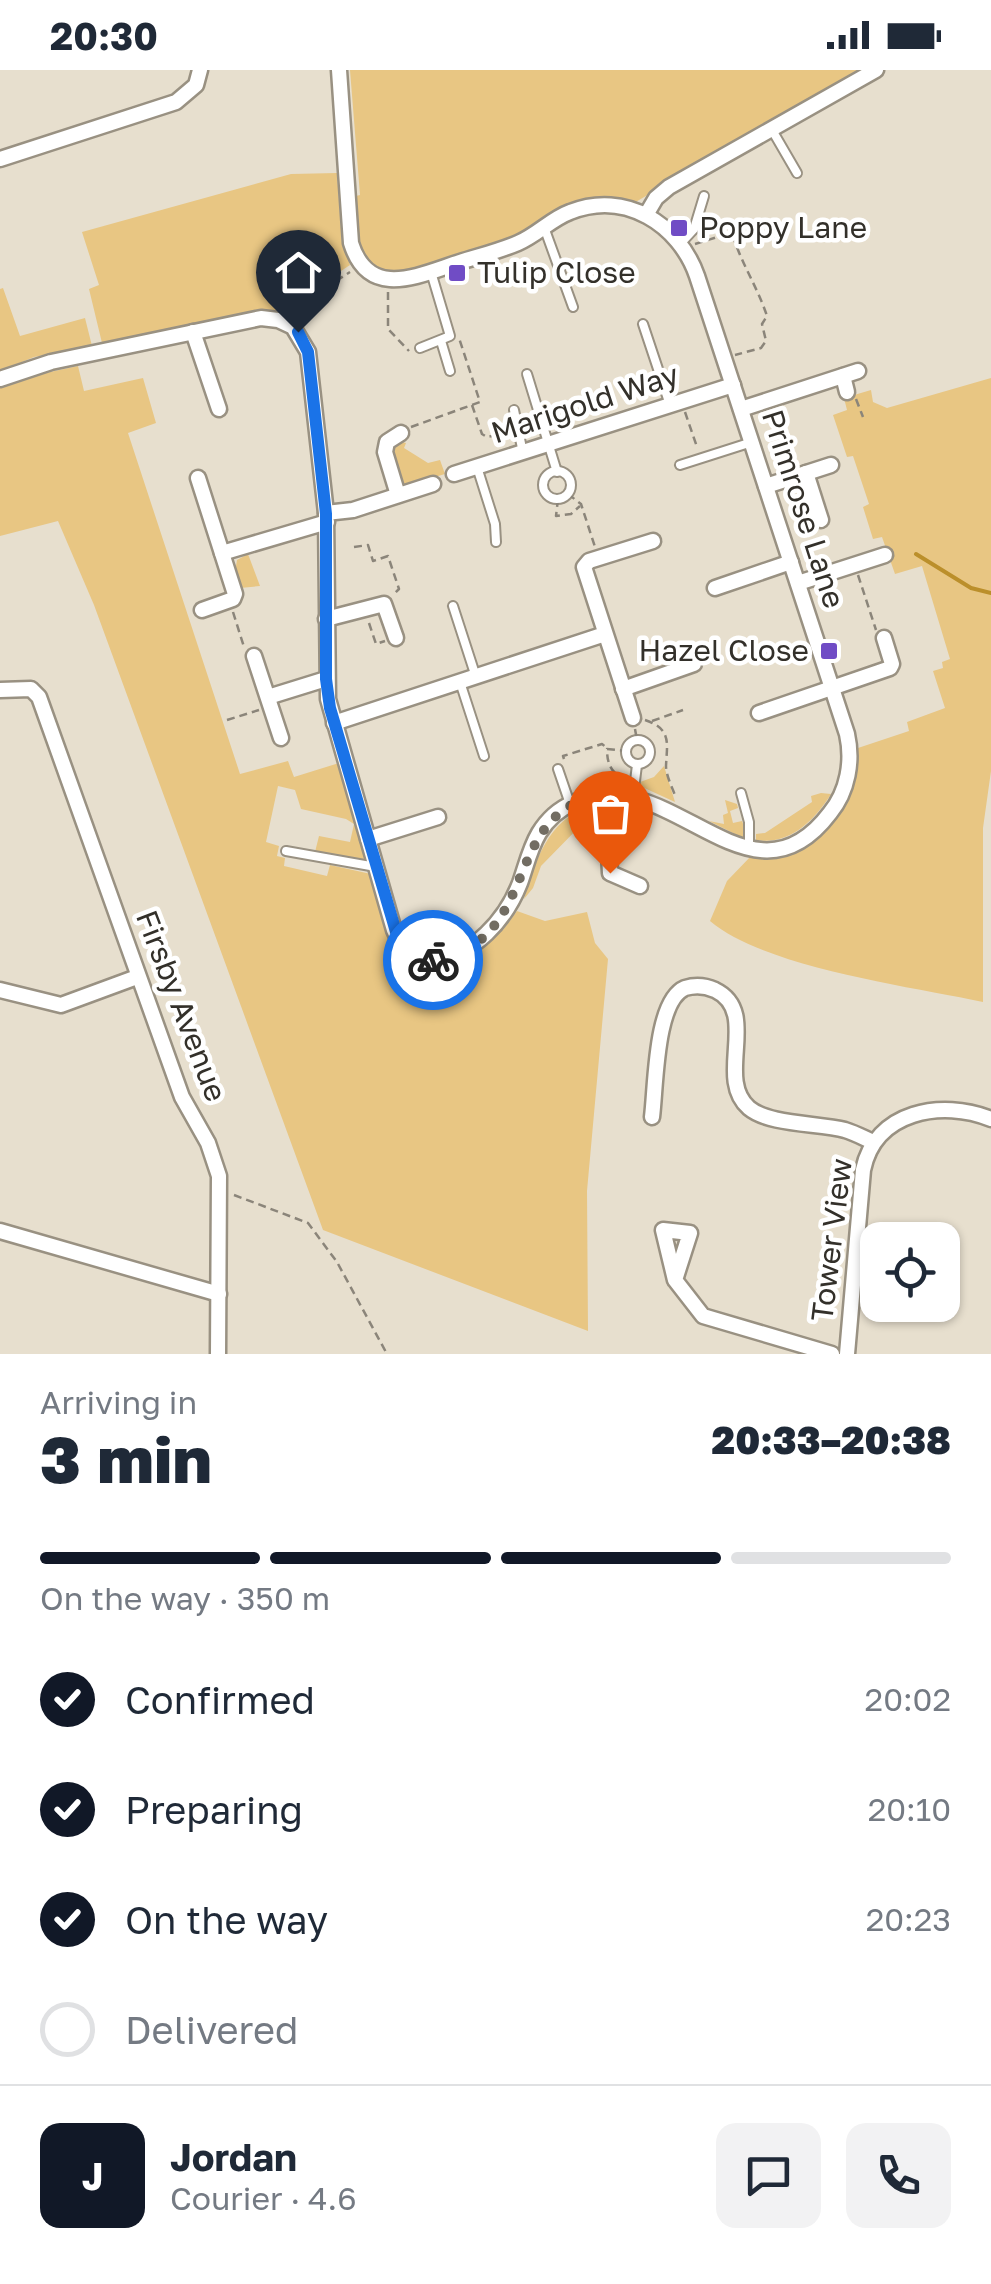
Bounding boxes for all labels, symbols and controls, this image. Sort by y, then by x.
text: 20:30 [50,13,158,58]
place label: Poppy Lane [699,209,867,245]
marker: Poppy Lane [668,217,690,239]
pin [256,230,341,333]
icon: home [271,245,326,300]
place label: Tulip Close [477,254,636,290]
marker: Tulip Close [446,262,468,284]
street label: Marigold Way [486,356,683,450]
street label: Primrose Lane [755,405,853,612]
place label: Hazel Close [638,632,809,668]
marker: Hazel Close [818,640,840,662]
pin [568,771,653,874]
icon: bag [583,786,638,841]
street label: Firsby Avenue [129,905,235,1106]
courier [383,910,483,1010]
icon: bike [406,933,461,988]
street label: Tower View [803,1156,859,1323]
map controls [860,1222,960,1322]
button: locate [860,1222,960,1322]
text: Arriving in [40,1383,197,1421]
text: 20:33–20:38 [712,1417,951,1462]
text: 3 min [40,1419,212,1497]
text: On the way · 350 m [40,1579,330,1617]
icon: check [40,1672,95,1727]
text: Confirmed [125,1677,315,1722]
text: 20:02 [865,1680,951,1718]
icon: check [40,1782,95,1837]
text: Preparing [125,1787,303,1832]
text: 20:10 [868,1790,951,1828]
icon: check [40,1892,95,1947]
text: On the way [125,1897,328,1942]
text: 20:23 [866,1900,951,1938]
text: Delivered [125,2007,298,2052]
button: chat [716,2123,821,2228]
button: phone [846,2123,951,2228]
text: Jordan [170,2134,297,2179]
text: J [82,2153,103,2198]
text: Courier · 4.6 [170,2179,357,2217]

